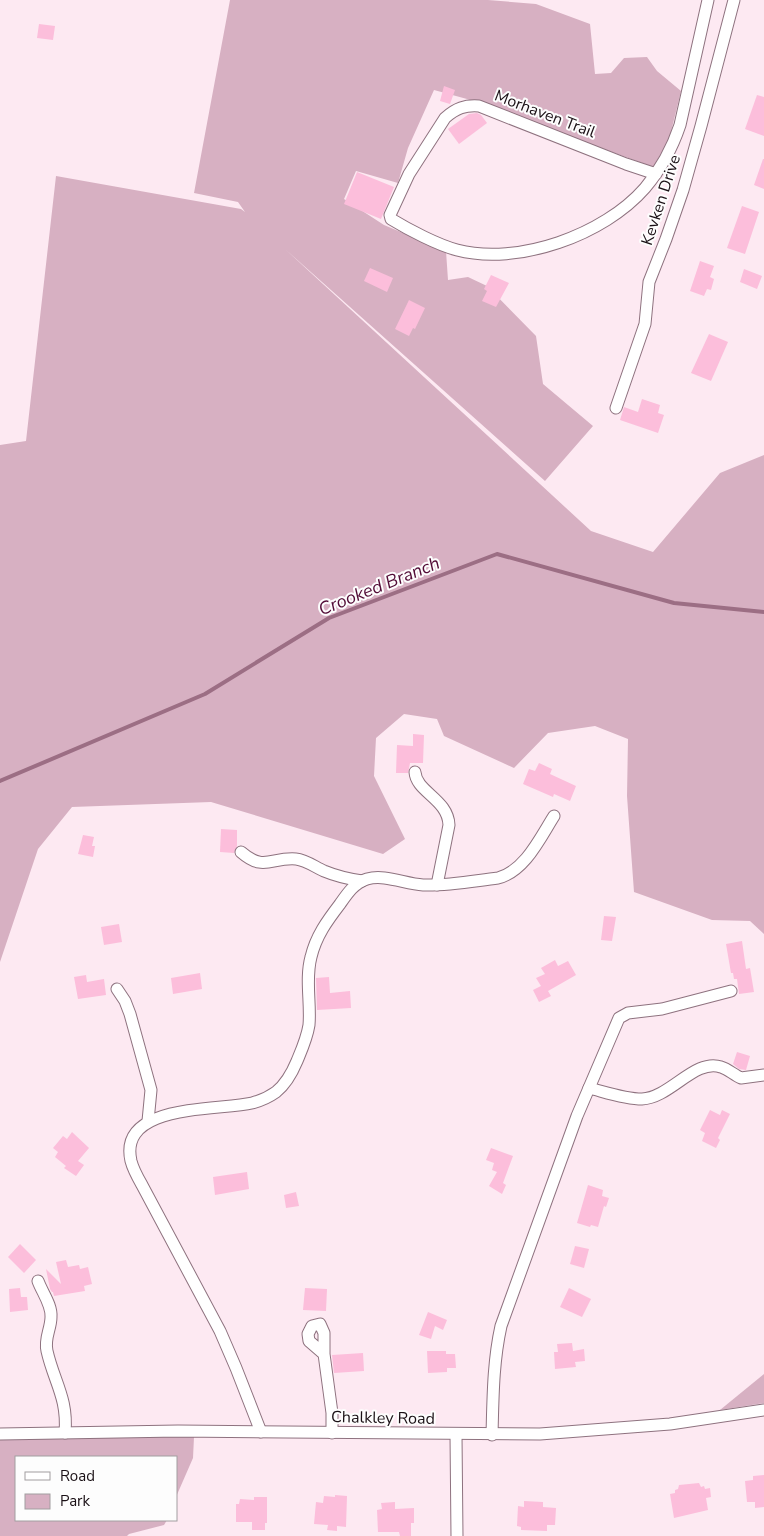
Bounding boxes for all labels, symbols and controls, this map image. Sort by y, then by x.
street label: Morhaven Trail [491,85,599,143]
street label: Kevken Drive [636,152,686,248]
water label: Crooked Branch [315,551,443,621]
street label: Chalkley Road [331,1406,435,1430]
legend [15,1456,178,1521]
text: Road [60,1466,95,1486]
text: Park [60,1491,90,1511]

